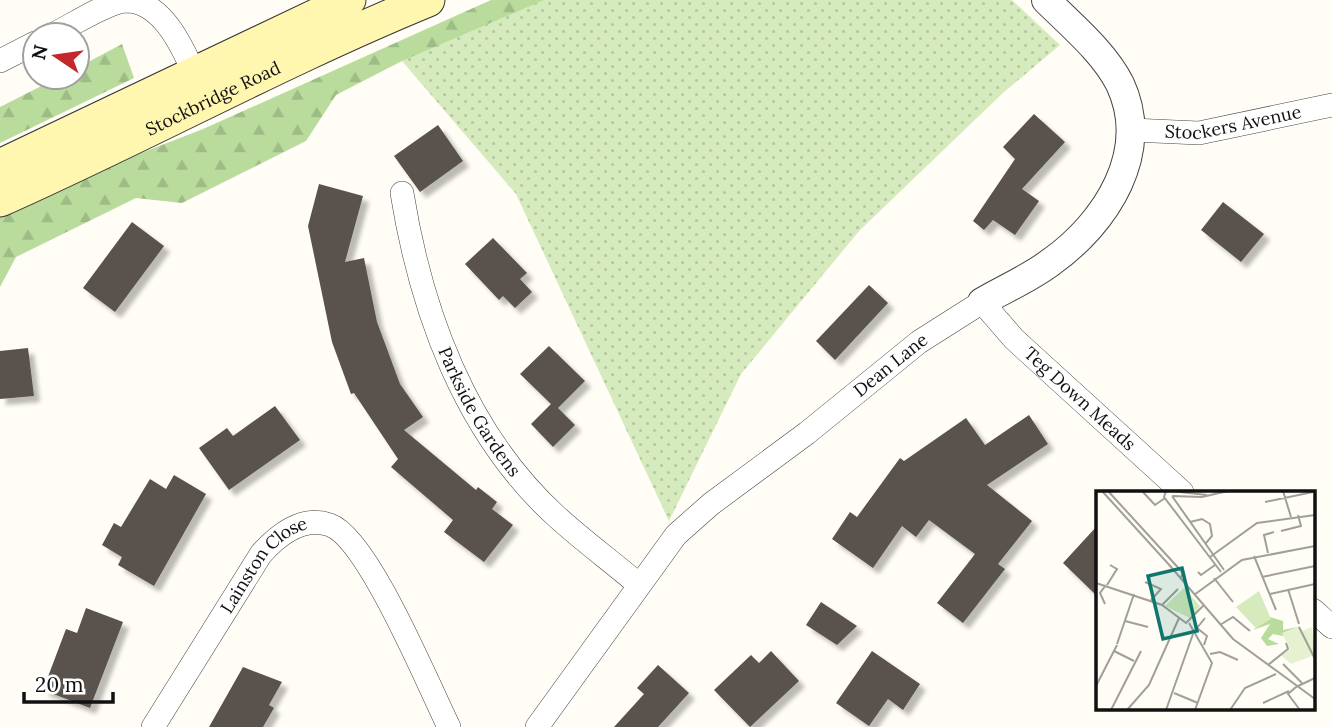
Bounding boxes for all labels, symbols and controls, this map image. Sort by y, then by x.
north arrow [21,21,91,91]
text: N [26,42,53,62]
street label: Stockbridge Road [142,56,284,141]
street label: Stockers Avenue [1164,100,1303,144]
street label: Dean Lane [849,327,932,402]
street label: Teg Down Meads [1019,342,1141,455]
street label: Parkside Gardens [433,343,526,481]
inset map [1096,491,1314,710]
street label: Lainston Close [215,511,310,617]
scale bar [24,660,114,704]
text: 20 m [35,671,84,698]

